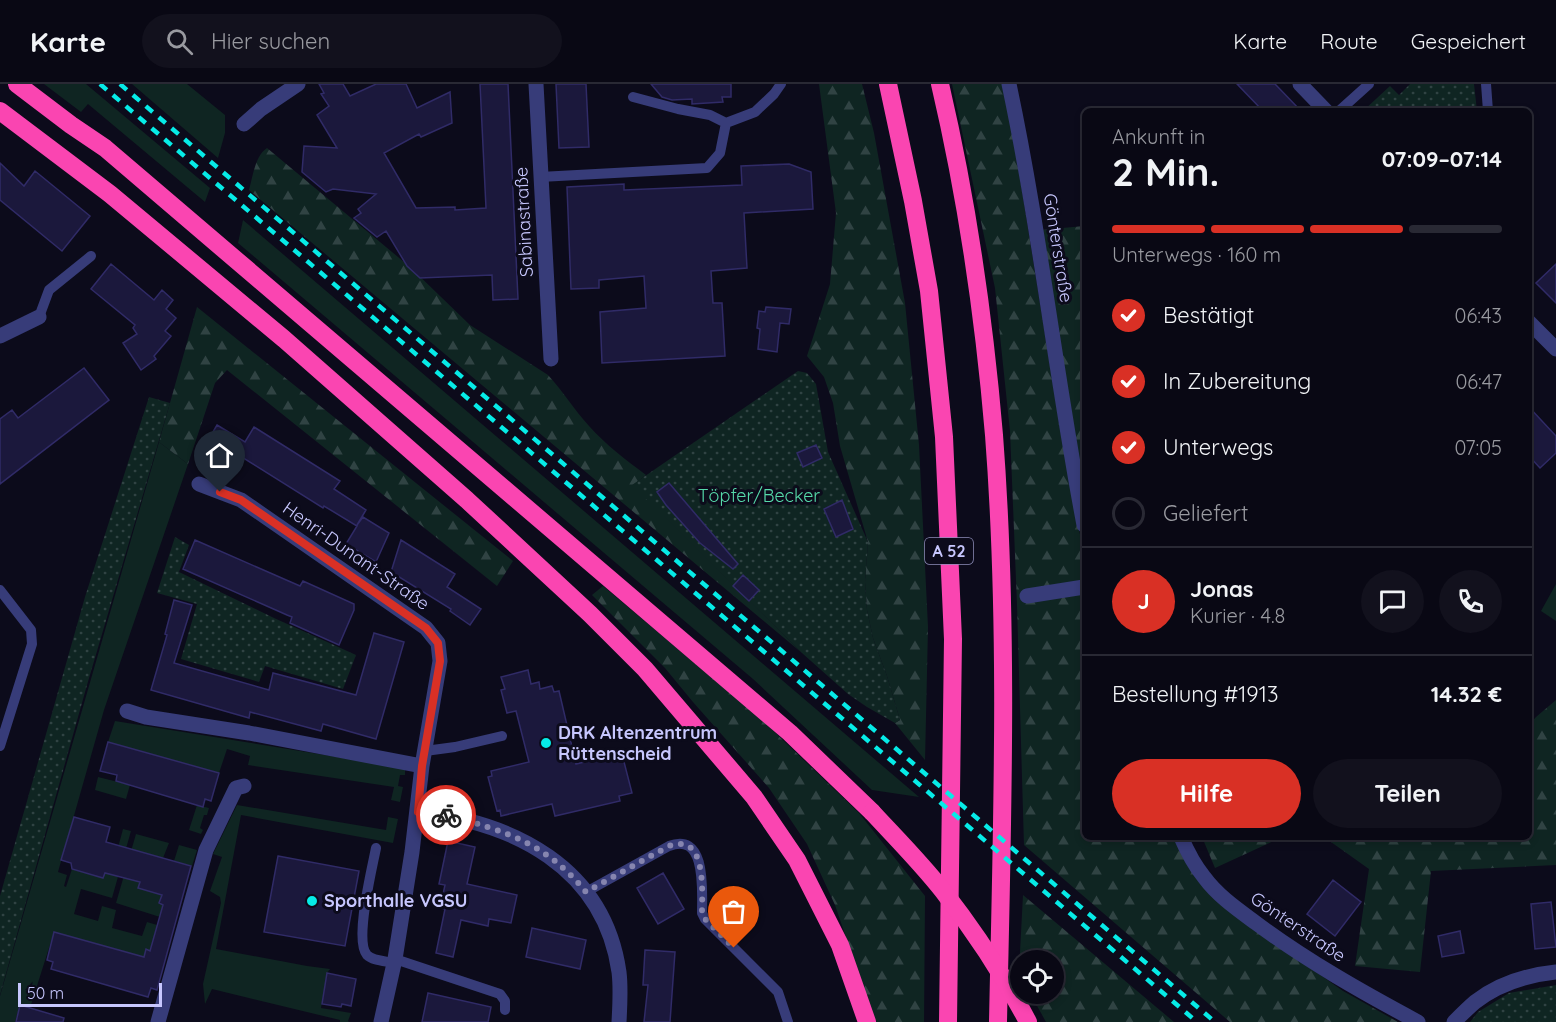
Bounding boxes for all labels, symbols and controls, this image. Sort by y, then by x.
search box [142,14,562,68]
text: Karte [30,24,106,59]
icon: search [163,25,196,58]
text: Hier suchen [211,27,330,55]
text: Karte [1233,28,1287,54]
text: Route [1320,28,1378,54]
text: Gespeichert [1411,28,1526,54]
text: Ankunft in [1112,124,1205,149]
text: 07:09–07:14 [1382,145,1502,173]
text: 2 Min. [1112,147,1219,196]
street label: Sabinastraße [509,166,538,278]
street label: Gönterstraße [1039,192,1078,304]
text: Unterwegs · 160 m [1112,242,1281,267]
icon: check [1112,299,1145,332]
text: Bestätigt [1163,301,1254,329]
text: 06:43 [1455,303,1502,328]
icon: check [1112,365,1145,398]
text: In Zubereitung [1163,367,1311,395]
text: 06:47 [1455,369,1502,394]
pin [194,430,245,492]
icon: check [1112,431,1145,464]
text: Unterwegs [1163,433,1273,461]
text: 07:05 [1454,435,1502,460]
icon: home [203,439,236,472]
park label: Töpfer/Becker [698,484,820,507]
street label: Henri-Dunant-Straße [278,496,434,615]
text: Geliefert [1163,499,1248,527]
road number: A 52 [925,538,973,564]
button: chat [1361,570,1424,633]
button: phone [1439,570,1502,633]
text: Jonas [1190,575,1253,603]
text: J [1137,587,1150,615]
text: Kurier · 4.8 [1190,603,1285,628]
text: Bestellung #1913 [1112,680,1278,708]
text: 14.32 € [1431,680,1502,708]
place label: DRK Altenzentrum Rüttenscheid [558,721,717,765]
marker: DRK Altenzentrum Rüttenscheid [539,736,553,750]
button: Hilfe [1112,759,1301,828]
button: Teilen [1313,759,1502,828]
courier [416,785,476,845]
icon: bike [430,799,463,832]
pin [708,886,759,948]
street label: Gönterstraße [1246,886,1350,967]
place label: Sporthalle VGSU [324,889,467,912]
marker: Sporthalle VGSU [305,894,319,908]
icon: bag [717,895,750,928]
map controls [1010,950,1064,1004]
button: locate [1010,950,1064,1004]
scale bar [18,980,162,1008]
text: 50 m [27,983,64,1003]

